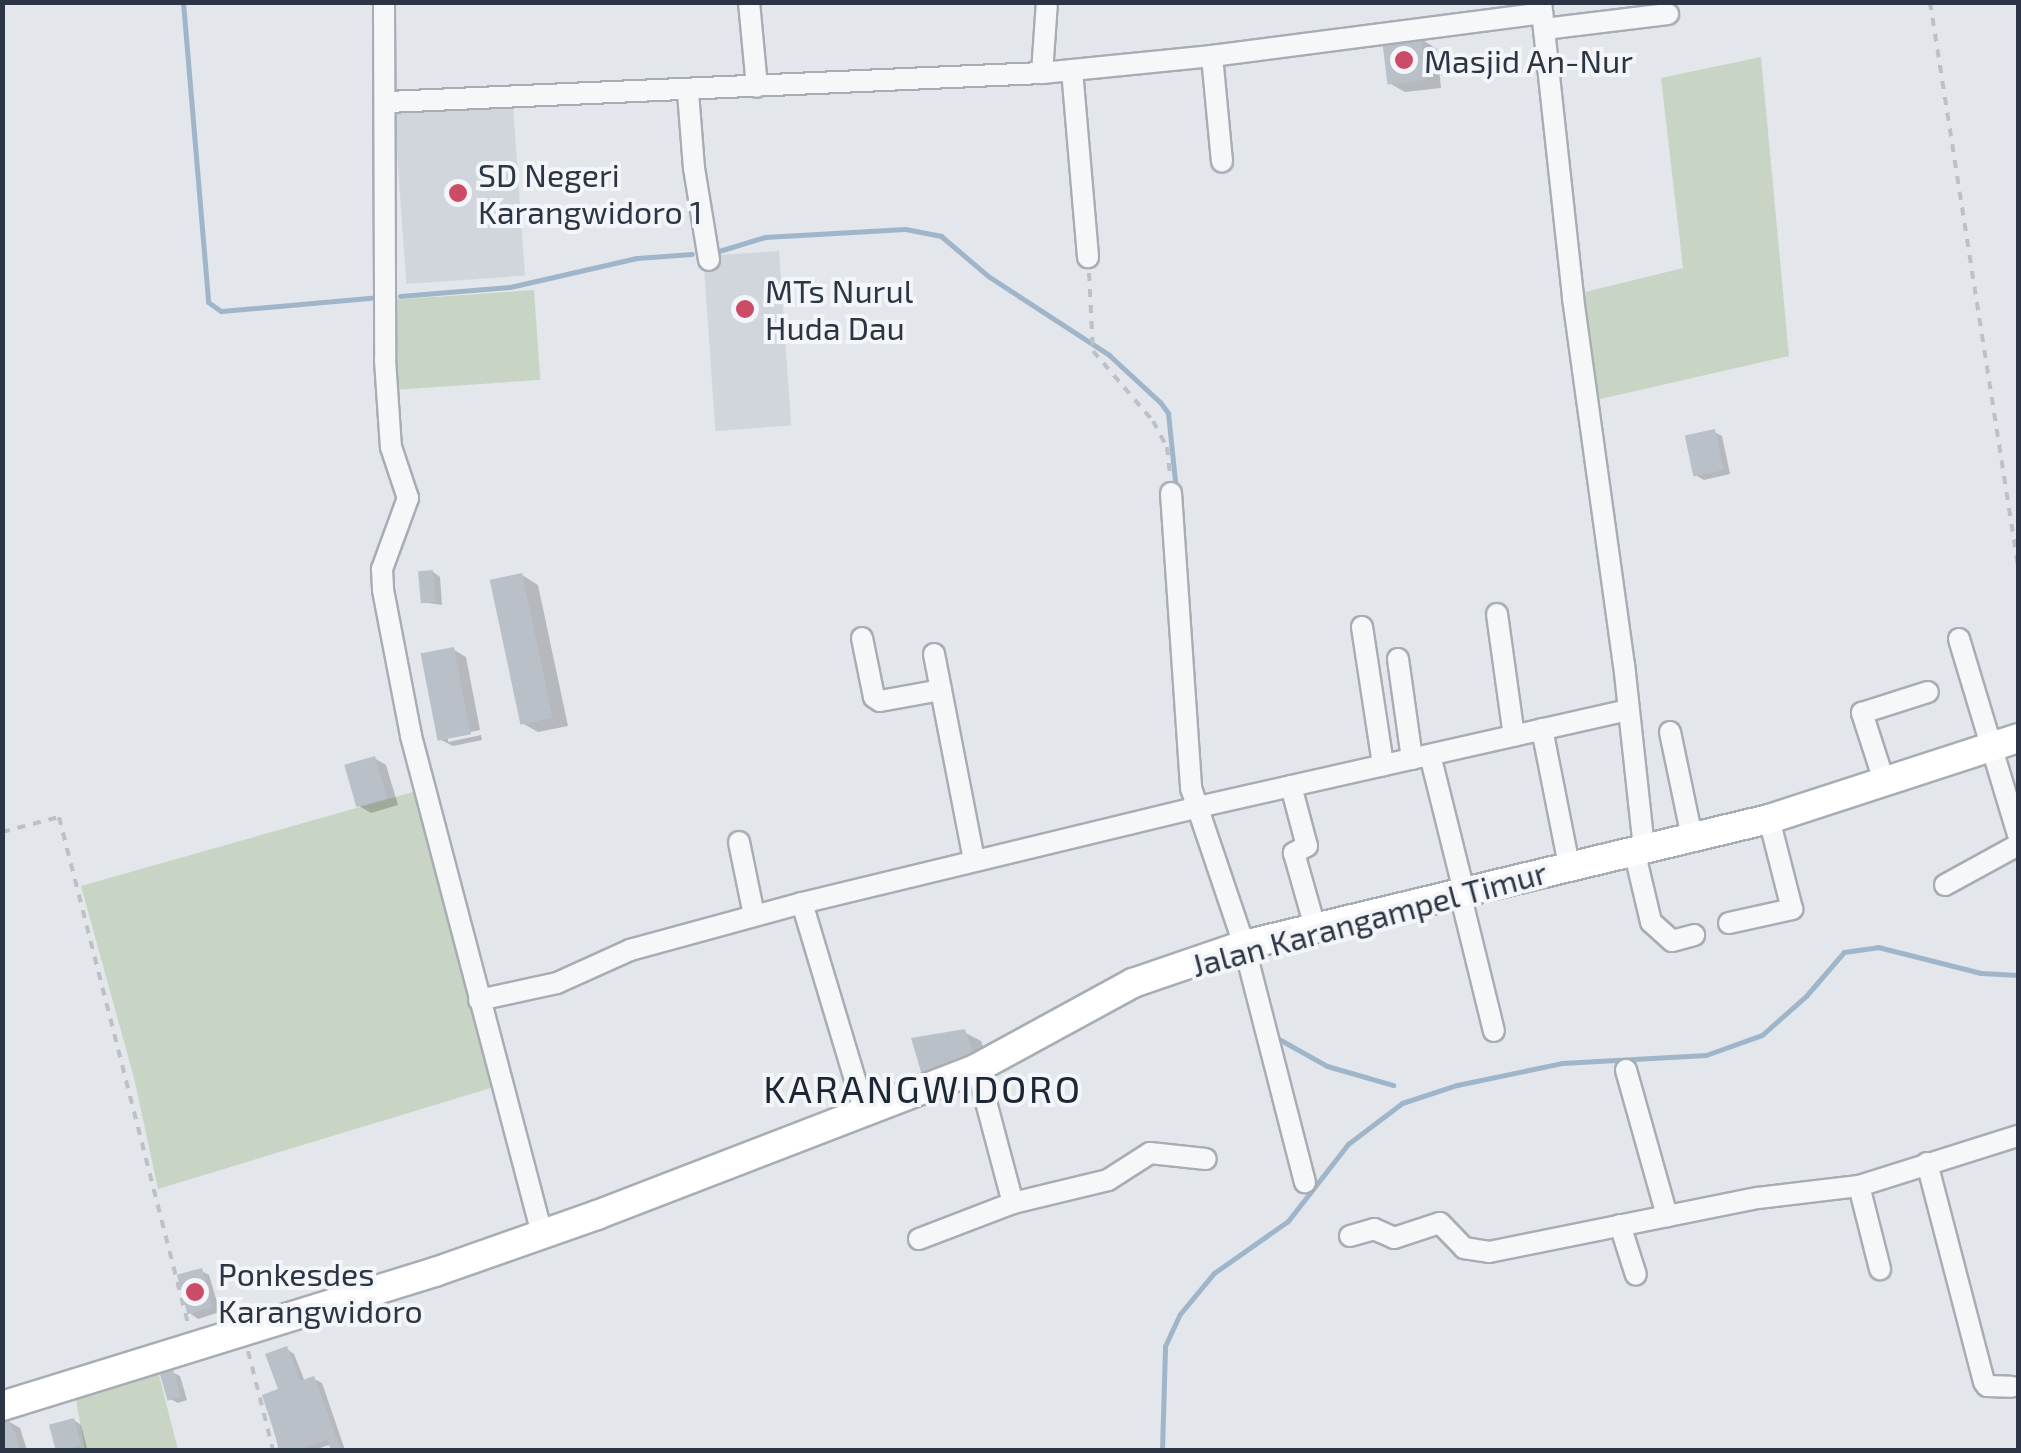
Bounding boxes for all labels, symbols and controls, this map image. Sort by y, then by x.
place label: Masjid An-Nur [1424,41,1634,79]
marker: Masjid An-Nur [1393,49,1415,71]
place label: SD Negeri Karangwidoro 1 [478,156,703,231]
marker: SD Negeri Karangwidoro 1 [447,182,469,204]
place label: MTs Nurul Huda Dau [765,272,913,347]
marker: MTs Nurul Huda Dau [734,298,756,320]
street label: Jalan Karangampel Timur [1186,852,1552,984]
district label: KARANGWIDORO [763,1066,1083,1112]
place label: Ponkesdes Karangwidoro [218,1255,423,1330]
marker: Ponkesdes Karangwidoro [182,1279,208,1305]

